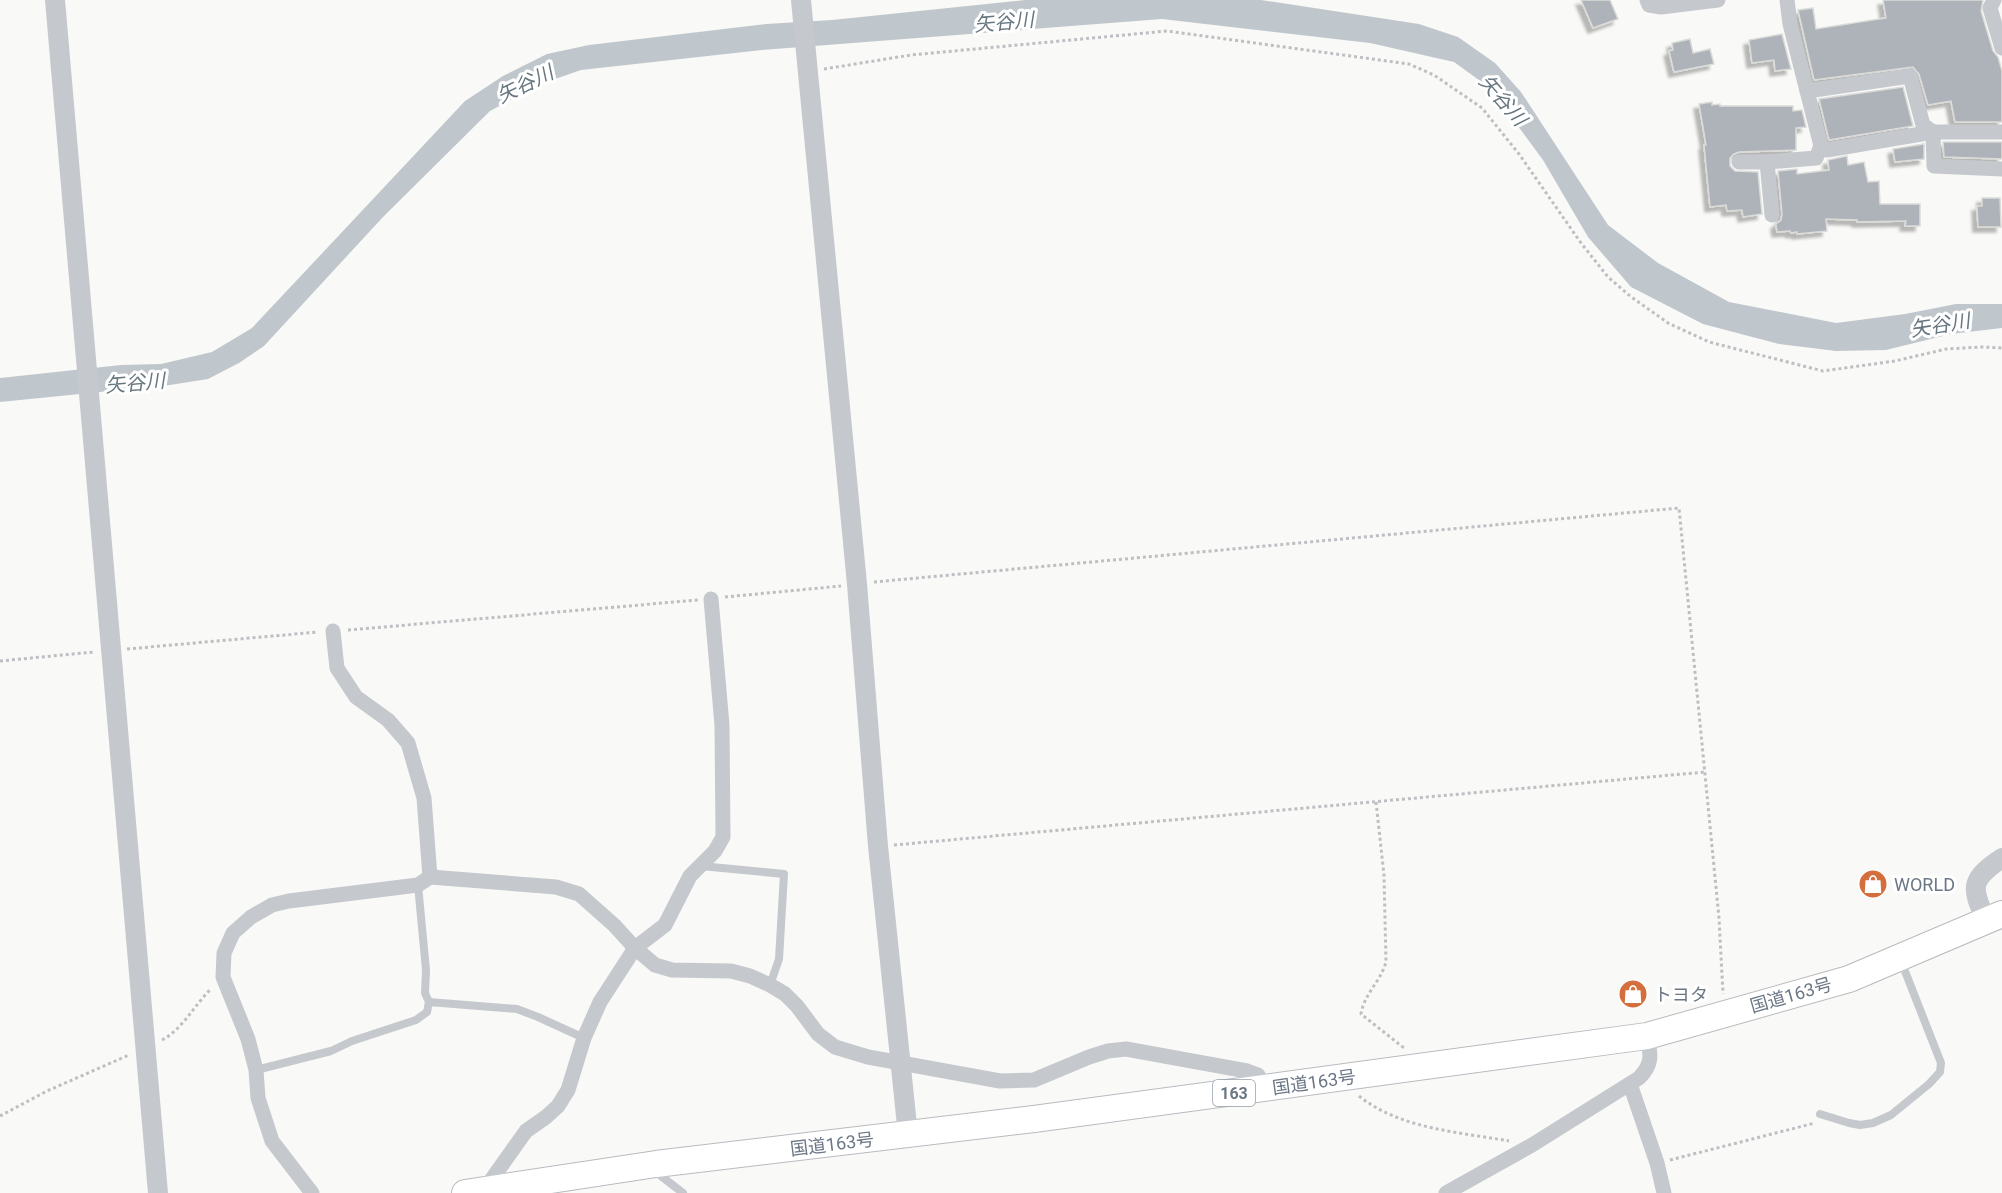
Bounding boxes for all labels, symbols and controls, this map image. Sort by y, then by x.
water label: 矢谷川 [973,7,1037,37]
water label: 矢谷川 [493,59,559,108]
water label: 矢谷川 [1474,69,1533,132]
water label: 矢谷川 [1908,308,1973,342]
water label: 矢谷川 [104,368,168,398]
shop icon: WORLD [1857,868,1889,900]
place label: WORLD [1894,874,1955,895]
street label: 国道163号 [1748,973,1834,1017]
shop icon: トヨタ [1617,978,1649,1010]
place label: トヨタ [1654,984,1708,1005]
street label: 国道163号 [1271,1066,1357,1098]
road number: 163 [1213,1080,1255,1106]
street label: 国道163号 [789,1128,875,1160]

